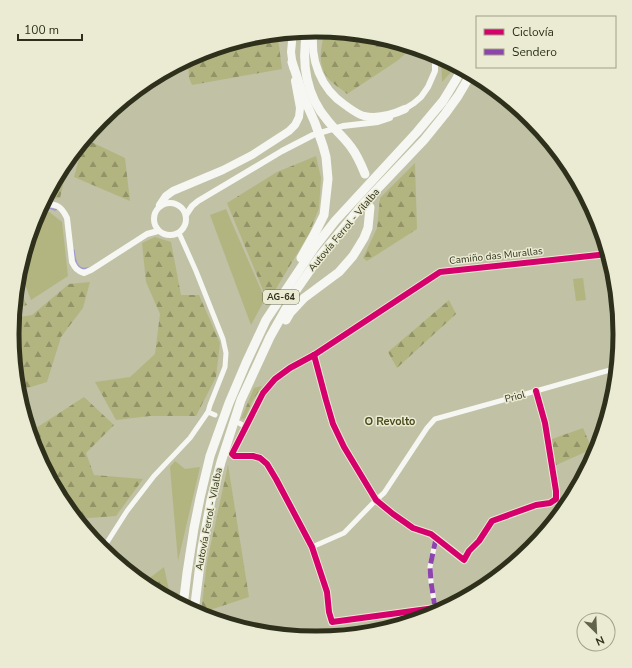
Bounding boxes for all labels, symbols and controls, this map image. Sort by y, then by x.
scale bar [18,16,82,42]
legend [476,16,616,68]
text: 100 m [24,22,59,38]
text: Ciclovía [512,24,554,40]
text: Sendero [512,44,557,60]
street label: Autovía Ferrol - Vilalba [305,186,383,274]
street label: Camiño das Murallas [448,244,544,268]
road number: AG-64 [263,290,299,304]
street label: Priol [503,388,527,406]
district label: O Revolto [365,414,415,429]
street label: Autovía Ferrol - Vilalba [192,466,226,572]
north arrow [576,612,616,652]
text: N [593,632,607,649]

